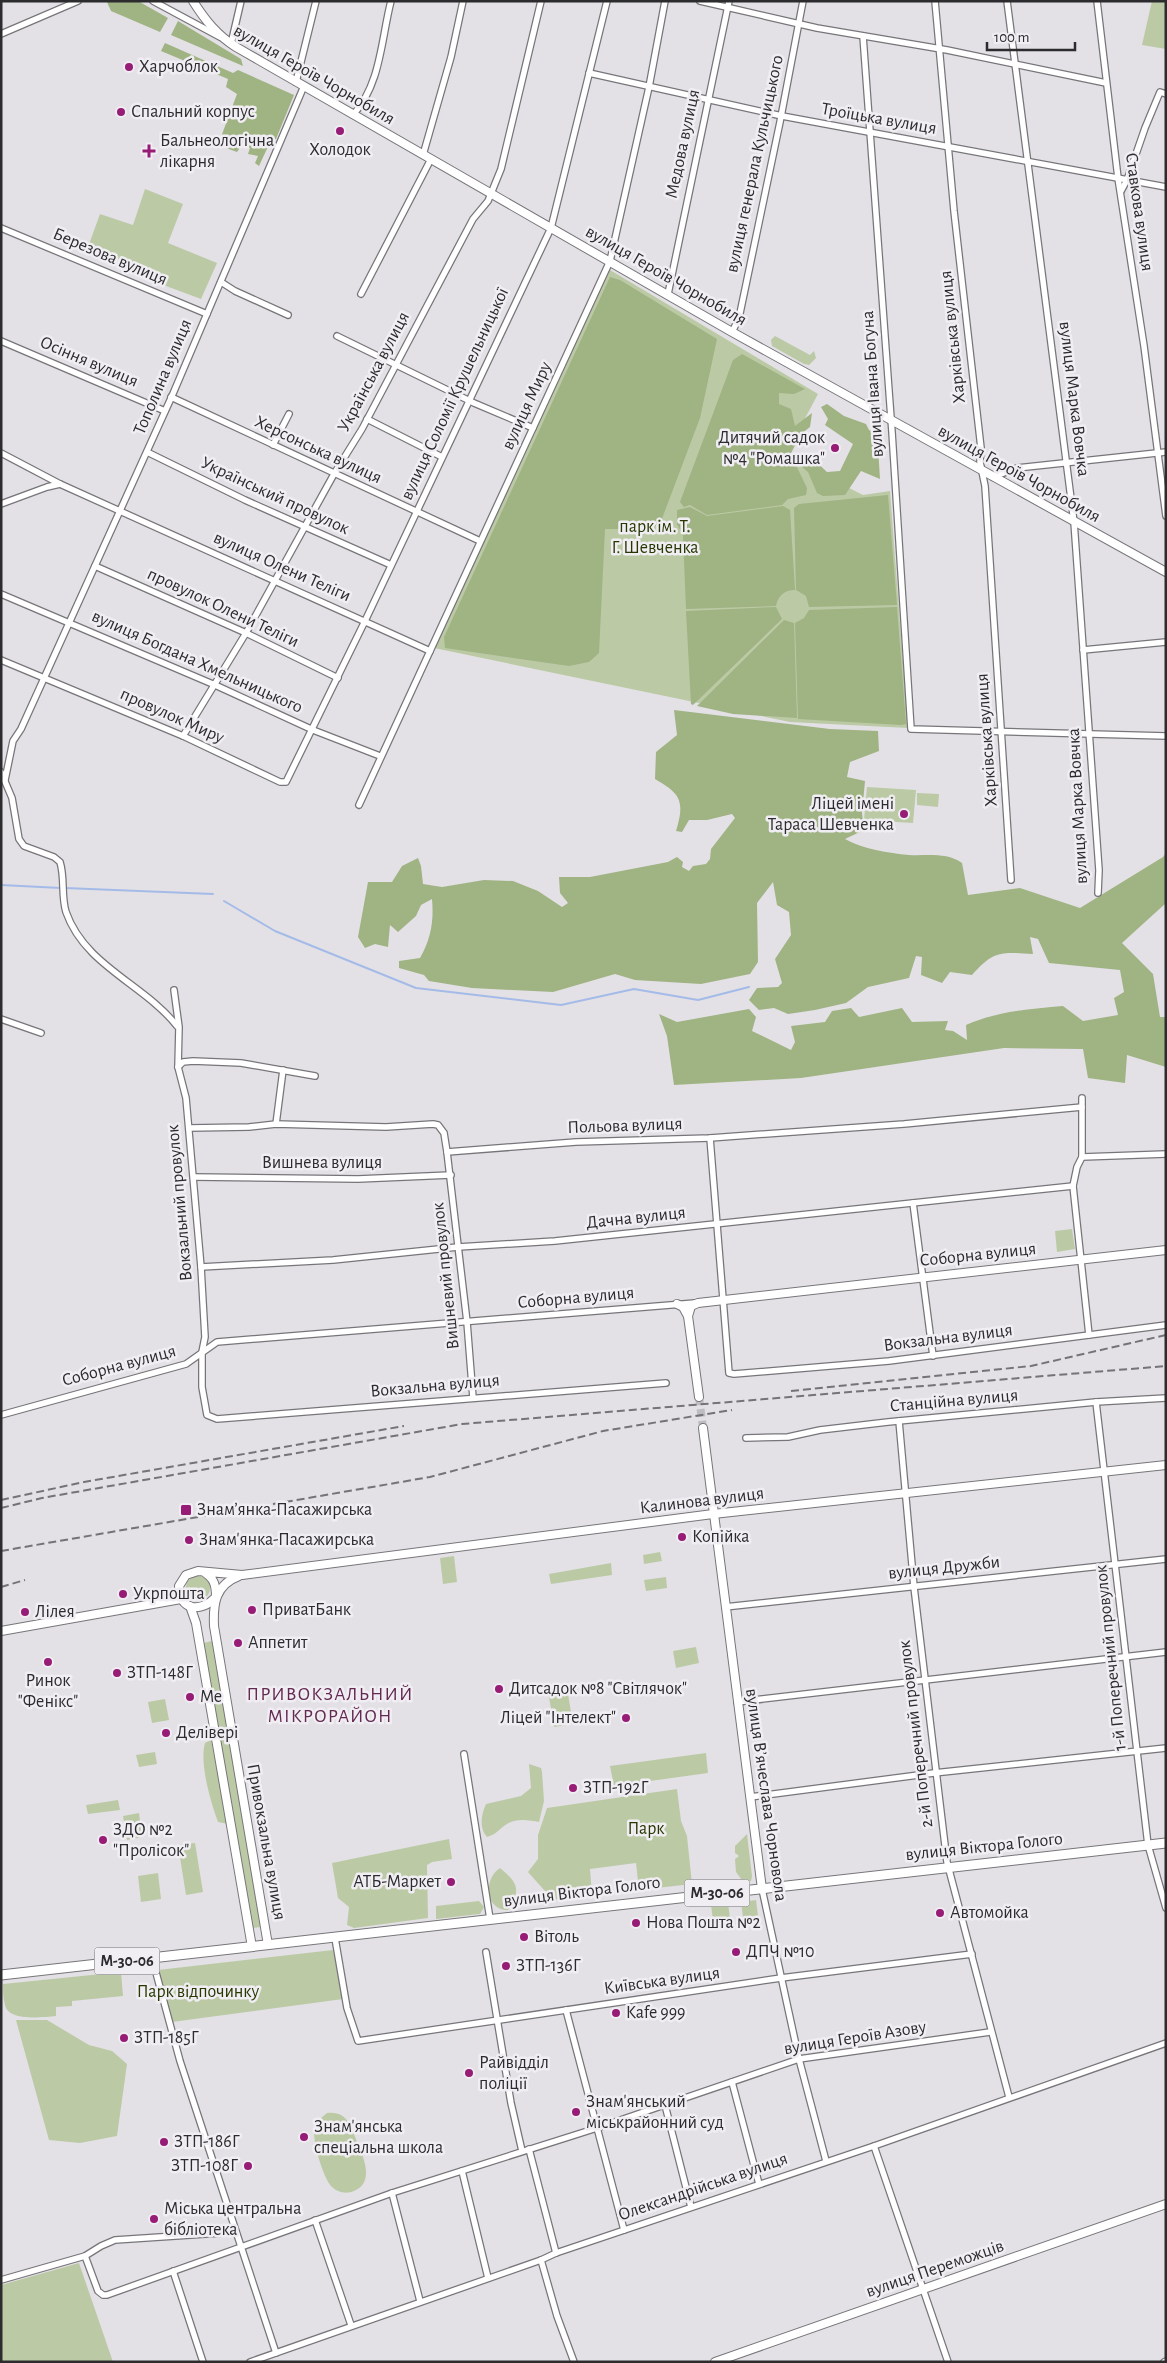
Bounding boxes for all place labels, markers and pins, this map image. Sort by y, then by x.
place label: Харчоблок [139,57,219,76]
marker: Харчоблок [123,61,135,73]
place label: Спальний корпус [131,103,255,121]
marker: Спальний корпус [115,106,127,118]
marker: Холодок [334,125,346,137]
place label: Бальнеологічна лікарня [160,132,274,171]
place label: Холодок [309,141,372,159]
marker: Бальнеологічна лікарня [142,144,156,158]
place label: Дитячий садок №4 "Ромашка" [718,429,826,468]
marker: Дитячий садок №4 "Ромашка" [829,442,841,454]
place label: Ліцей імені Тараса Шевченка [768,795,894,834]
marker: Ліцей імені Тараса Шевченка [898,808,910,820]
place label: Знам’янка-Пасажирська [197,1501,372,1519]
marker: Знам’янка-Пасажирська [179,1503,193,1517]
place label: Копійка [692,1528,749,1546]
place label: Знам'янка-Пасажирська [199,1531,374,1549]
marker: Копійка [676,1531,688,1543]
marker: Знам'янка-Пасажирська [183,1534,195,1546]
place label: Укрпошта [133,1585,205,1603]
marker: Укрпошта [117,1588,129,1600]
place label: ПриватБанк [262,1601,352,1619]
place label: Лілея [35,1603,75,1621]
marker: ПриватБанк [246,1604,258,1616]
marker: Лілея [19,1606,31,1618]
place label: Аппетит [248,1634,308,1652]
marker: Аппетит [232,1637,244,1649]
marker: Ринок "Фенікс" [42,1656,54,1668]
place label: ЗТП-148Г [127,1664,193,1682]
marker: ЗТП-148Г [111,1667,123,1679]
place label: Ринок "Фенікс" [18,1672,78,1711]
place label: Дитсадок №8 "Світлячок" [509,1680,687,1698]
marker: Дитсадок №8 "Світлячок" [493,1683,505,1695]
place label: Me [200,1688,222,1706]
marker: Me [184,1691,196,1703]
place label: Ліцей "Інтелект" [500,1709,616,1727]
marker: Ліцей "Інтелект" [620,1712,632,1724]
place label: Делівері [176,1724,238,1742]
marker: Делівері [160,1727,172,1739]
place label: ЗТП-192Г [583,1779,649,1797]
marker: ЗТП-192Г [567,1782,579,1794]
place label: ЗДО №2 "Пролісок" [113,1821,189,1860]
marker: ЗДО №2 "Пролісок" [97,1834,109,1846]
place label: АТБ-Маркет [353,1873,442,1891]
marker: АТБ-Маркет [445,1876,457,1888]
place label: Автомойка [950,1904,1029,1922]
marker: Автомойка [934,1907,946,1919]
place label: Нова Пошта №2 [646,1914,761,1932]
marker: Нова Пошта №2 [630,1917,642,1929]
place label: Вітоль [534,1928,579,1946]
marker: Вітоль [518,1931,530,1943]
place label: ДПЧ №10 [746,1943,815,1961]
marker: ДПЧ №10 [730,1946,742,1958]
place label: ЗТП-136Г [516,1957,581,1975]
marker: ЗТП-136Г [500,1960,512,1972]
place label: Kafe 999 [626,2004,686,2022]
marker: Kafe 999 [610,2007,622,2019]
place label: ЗТП-185Г [134,2029,199,2047]
marker: ЗТП-185Г [118,2032,130,2044]
place label: Райвідділ поліції [479,2054,549,2093]
marker: Райвідділ поліції [463,2067,475,2079]
place label: Знам'янський міськрайонний суд [586,2093,724,2132]
marker: Знам'янський міськрайонний суд [570,2106,582,2118]
place label: Знам'янська спеціальна школа [314,2118,443,2157]
marker: Знам'янська спеціальна школа [298,2131,310,2143]
place label: ЗТП-186Г [174,2133,240,2151]
marker: ЗТП-186Г [158,2136,170,2148]
place label: ЗТП-108Г [171,2157,238,2175]
marker: ЗТП-108Г [242,2160,254,2172]
place label: Міська центральна бібліотека [164,2200,301,2239]
marker: Міська центральна бібліотека [148,2213,160,2225]

